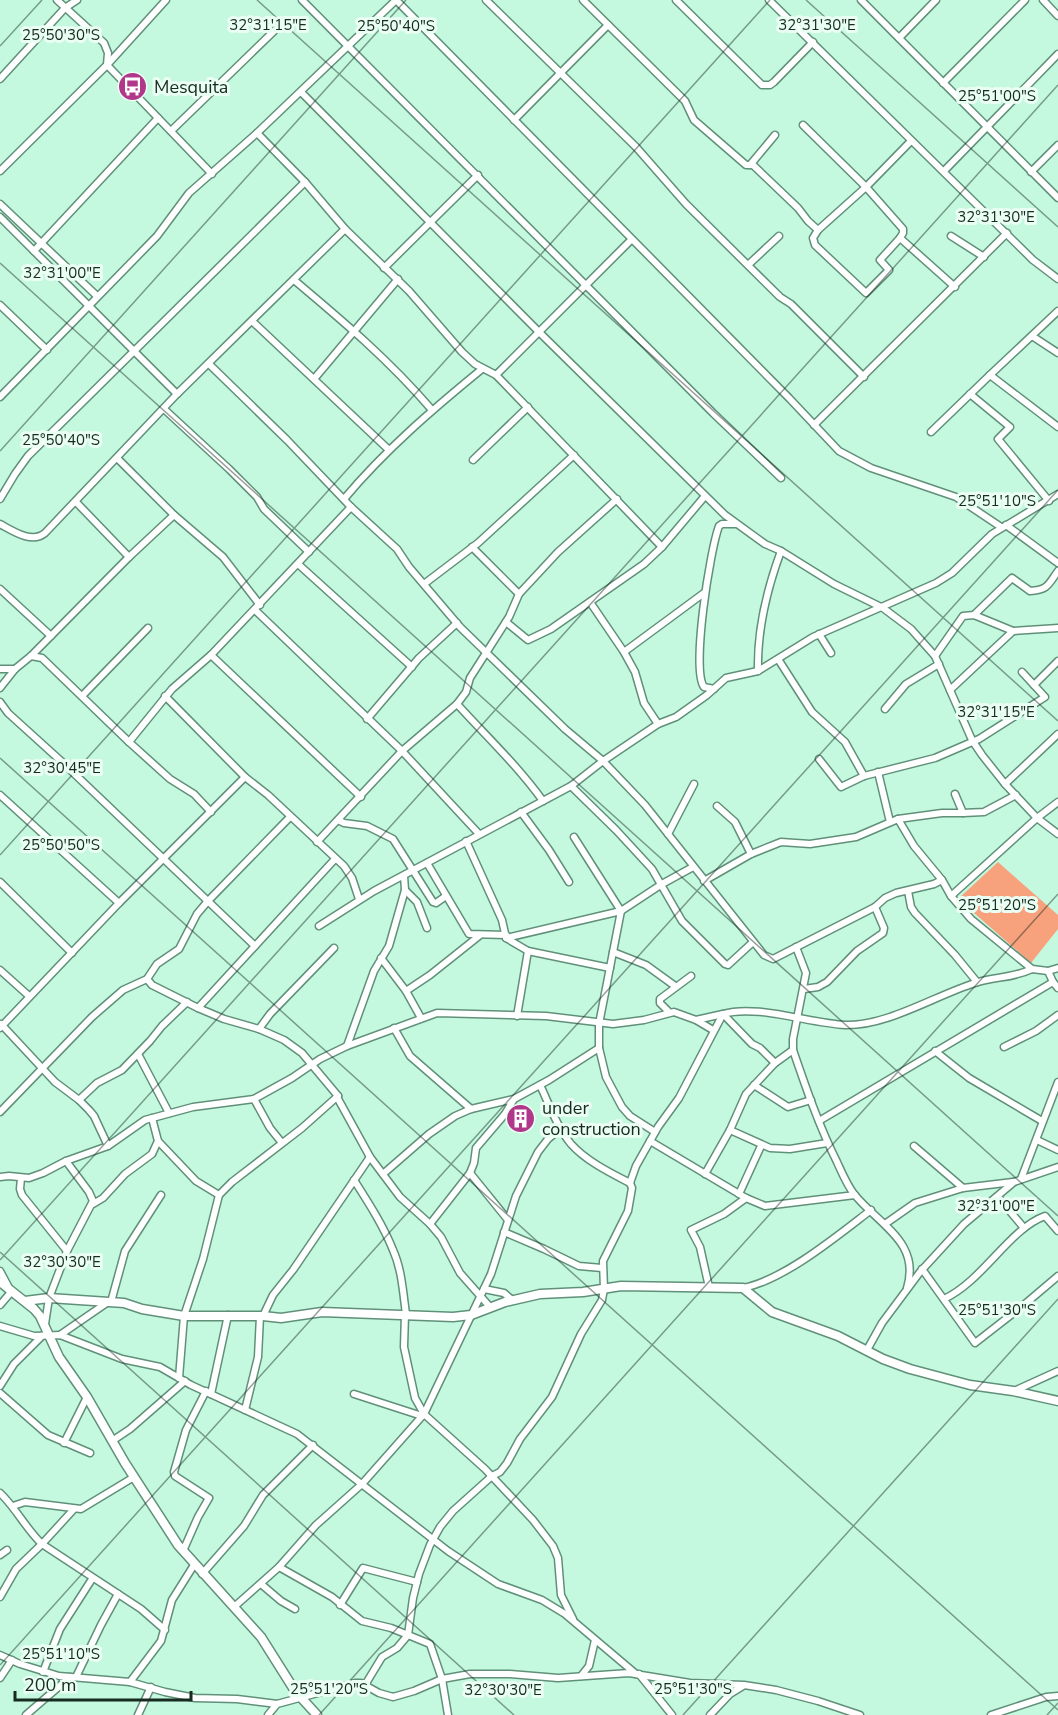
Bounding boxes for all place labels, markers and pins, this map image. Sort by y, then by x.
bus stop icon: Mesquita [117,71,149,103]
place label: Mesquita [154,75,228,99]
place label: under construction [542,1096,641,1141]
building icon: under construction [505,1102,537,1134]

